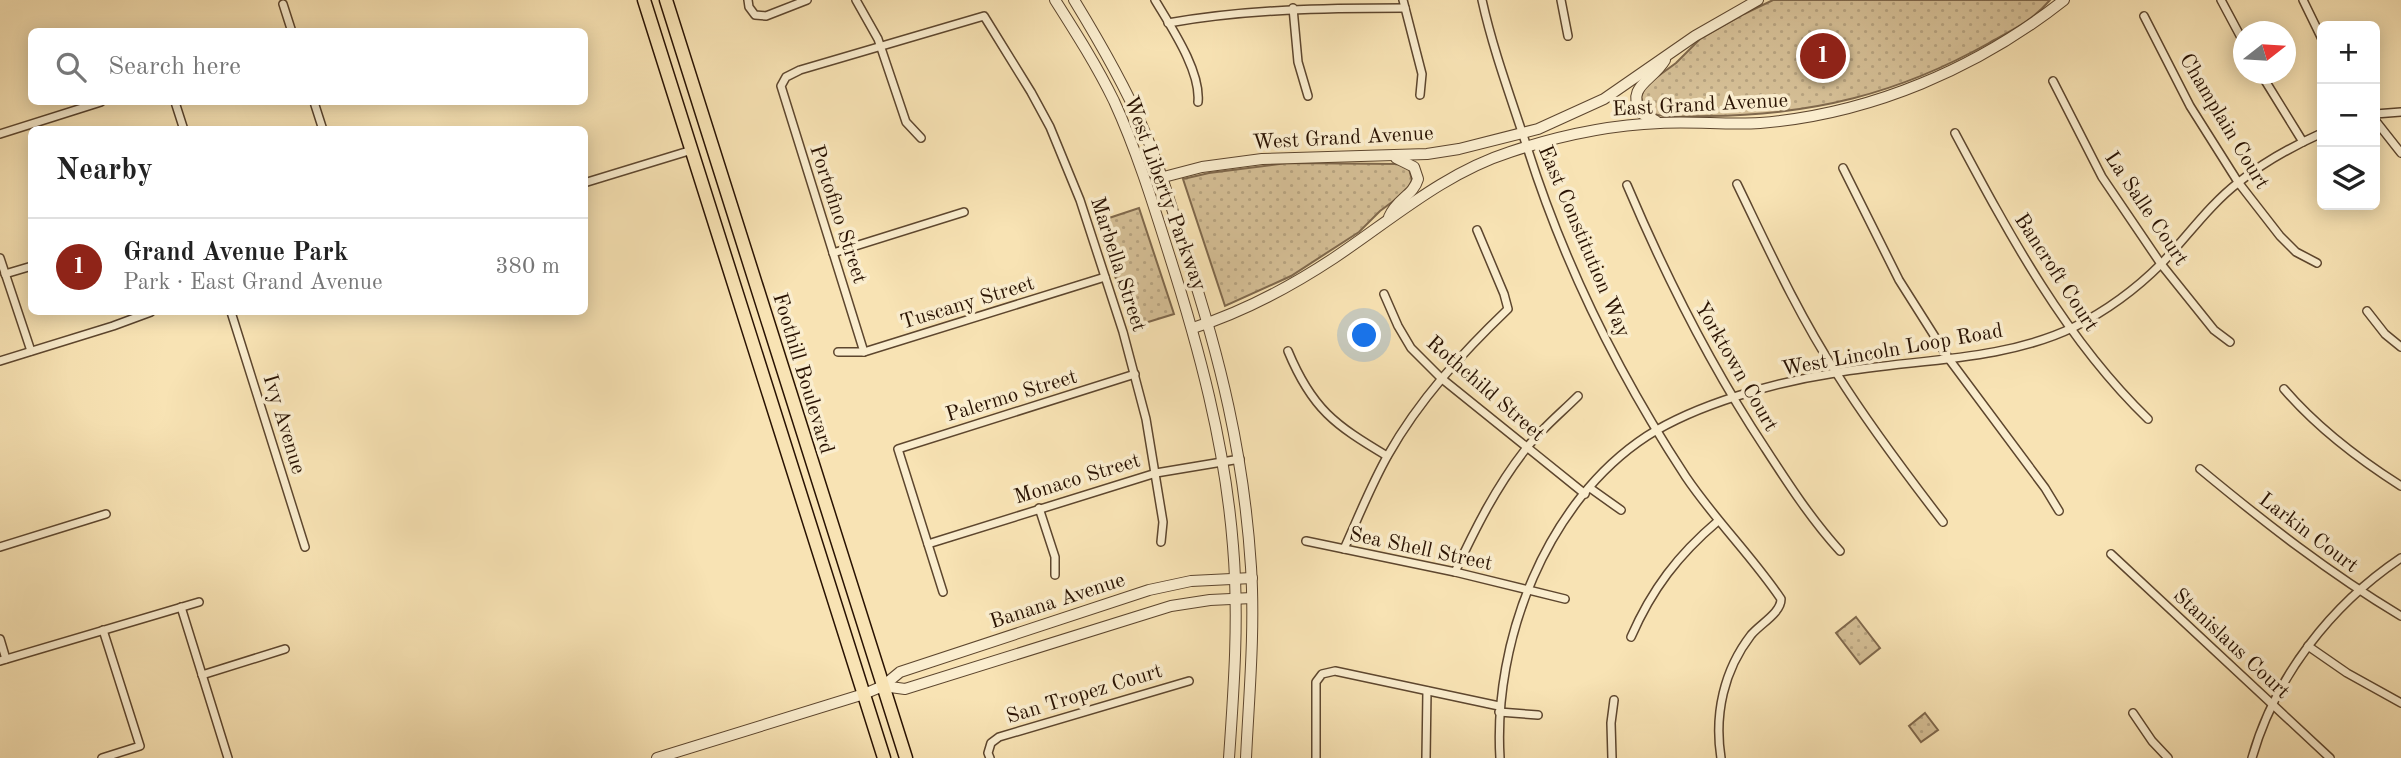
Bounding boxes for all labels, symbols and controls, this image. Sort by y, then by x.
north arrow [2233,21,2296,84]
map controls [2317,21,2380,210]
button: + [2317,21,2380,84]
search box [28,28,588,105]
pin: 1 [1800,30,1846,82]
icon: search [52,48,90,86]
street label: Champlain Court [2175,50,2272,193]
text: Search here [108,54,241,80]
button: − [2317,84,2380,147]
street label: East Grand Avenue [1612,90,1789,121]
street label: West Liberty Parkway [1120,93,1210,294]
street label: West Grand Avenue [1252,123,1434,154]
street label: Portofino Street [805,143,870,286]
street label: East Constitution Way [1534,143,1634,341]
button: layers [2317,147,2380,210]
street label: La Salle Court [2100,148,2191,270]
text: Nearby [56,156,153,186]
street label: Marbella Street [1086,195,1149,334]
street label: Bancroft Court [2010,210,2102,336]
text: Grand Avenue Park [123,240,348,266]
text: 1 [72,255,86,278]
text: 380 m [495,255,560,278]
text: Park · East Grand Avenue [123,271,383,294]
street label: Tuscany Street [898,273,1037,334]
street label: Foothill Boulevard [768,290,837,456]
street label: Yorktown Court [1690,298,1781,435]
your location [1347,318,1381,352]
street label: West Lincoln Loop Road [1780,321,2005,380]
street label: Rothchild Street [1422,332,1548,446]
street label: Palermo Street [943,366,1080,426]
street label: Ivy Avenue [258,372,309,477]
street label: Monaco Street [1012,450,1143,509]
street label: Larkin Court [2254,489,2362,577]
street label: Sea Shell Street [1347,524,1494,575]
street label: Banana Avenue [987,570,1128,633]
street label: Stanislaus Court [2169,585,2293,703]
street label: San Tropez Court [1004,661,1165,728]

